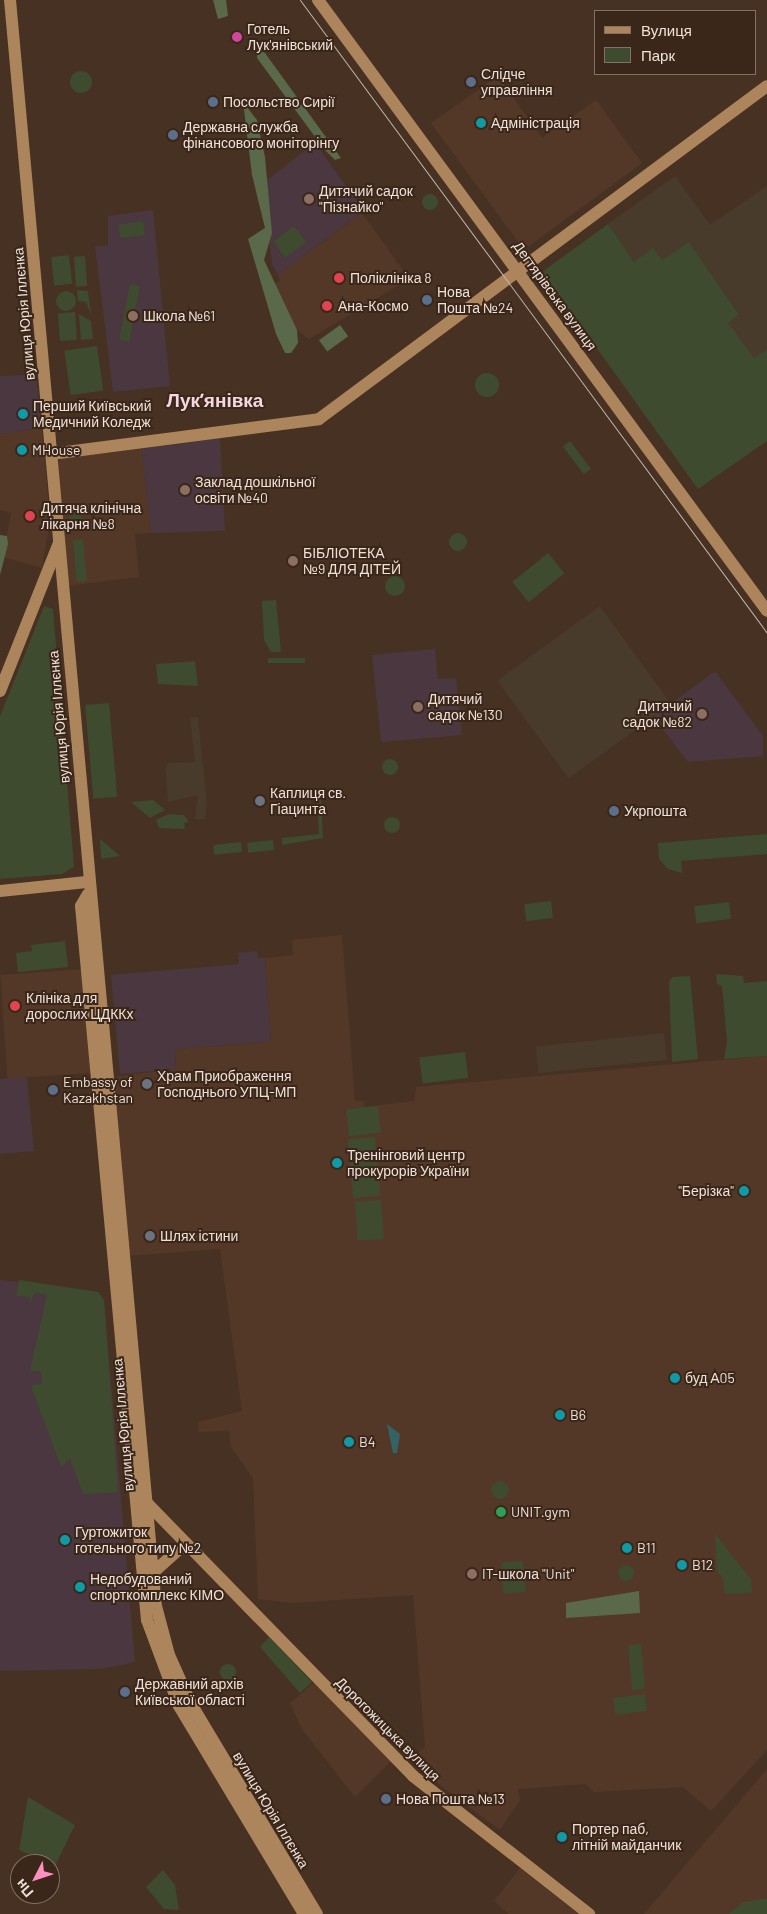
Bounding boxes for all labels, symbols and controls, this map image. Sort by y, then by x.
legend [594,10,757,75]
place label: Готель Лук'янівський [247,21,333,54]
text: Вулиця [641,21,692,39]
marker: Готель Лук'янівський [231,31,243,43]
text: Парк [641,46,675,64]
place label: Слідче управління [481,66,553,98]
marker: Слідче управління [465,76,477,88]
place label: Посольство Сирії [223,94,335,110]
marker: Посольство Сирії [207,96,219,108]
place label: Адміністрація [491,115,580,131]
marker: Адміністрація [475,117,487,129]
place label: Державна служба фінансового моніторінгу [183,119,339,152]
marker: Державна служба фінансового моніторінгу [167,129,179,141]
place label: Дитячий садок "Пізнайко" [319,183,413,216]
marker: Дитячий садок "Пізнайко" [303,193,315,205]
street label: Дегтярівська вулиця [510,238,600,354]
street label: вулиця Юрія Іллєнка [10,247,38,381]
place label: Поліклініка 8 [350,270,432,286]
marker: Поліклініка 8 [332,271,346,285]
place label: Нова Пошта №24 [437,284,513,316]
marker: Нова Пошта №24 [421,294,433,306]
place label: Ана-Космо [338,298,409,314]
marker: Ана-Космо [320,299,334,313]
place label: Школа №61 [143,308,215,324]
marker: Школа №61 [127,310,139,322]
district label: Лукʼянівка [167,389,263,411]
place label: Перший Київський Медичний Коледж [33,398,152,431]
marker: Перший Київський Медичний Коледж [17,408,29,420]
place label: MHouse [32,442,80,458]
marker: MHouse [16,444,28,456]
place label: Заклад дошкільної освіти №40 [195,474,316,507]
marker: Заклад дошкільної освіти №40 [179,484,191,496]
place label: Дитяча клінічна лікарня №8 [41,500,141,532]
marker: Дитяча клінічна лікарня №8 [23,509,37,523]
place label: БІБЛІОТЕКА №9 ДЛЯ ДІТЕЙ [303,545,401,578]
marker: БІБЛІОТЕКА №9 ДЛЯ ДІТЕЙ [287,555,299,567]
street label: вулиця Юрія Іллєнка [45,650,73,784]
place label: Дитячий садок №130 [428,691,503,724]
place label: Дитячий садок №82 [623,698,692,730]
marker: Дитячий садок №130 [412,701,424,713]
marker: Дитячий садок №82 [696,708,708,720]
place label: Каплиця св. Гіацинта [270,785,346,818]
marker: Каплиця св. Гіацинта [254,795,266,807]
place label: Укрпошта [624,803,687,819]
marker: Укрпошта [608,805,620,817]
place label: Клініка для дорослих ЦДККх [26,990,133,1022]
marker: Клініка для дорослих ЦДККх [8,999,22,1013]
place label: Храм Приображення Господнього УПЦ-МП [157,1068,296,1100]
place label: Embassy of Kazakhstan [63,1074,133,1106]
marker: Храм Приображення Господнього УПЦ-МП [141,1078,153,1090]
marker: Embassy of Kazakhstan [47,1084,59,1096]
place label: Тренінговий центр прокурорів України [347,1147,469,1180]
marker: Тренінговий центр прокурорів України [331,1157,343,1169]
place label: "Берізка" [678,1183,734,1199]
marker: "Берізка" [738,1185,750,1197]
place label: Шлях істини [160,1228,238,1244]
marker: Шлях істини [144,1230,156,1242]
street label: вулиця Юрія Іллєнка [109,1358,137,1492]
place label: буд А05 [685,1370,735,1386]
marker: буд А05 [669,1372,681,1384]
place label: B6 [570,1407,586,1423]
marker: B6 [554,1409,566,1421]
place label: B4 [359,1434,375,1450]
marker: B4 [343,1436,355,1448]
place label: UNIT.gym [511,1504,570,1520]
marker: UNIT.gym [495,1506,507,1518]
place label: Гуртожиток готельного типу №2 [75,1524,201,1556]
marker: Гуртожиток готельного типу №2 [59,1534,71,1546]
place label: B11 [637,1540,656,1556]
marker: B11 [621,1542,633,1554]
place label: B12 [692,1557,713,1573]
marker: B12 [676,1559,688,1571]
place label: IT-школа "Unit" [482,1566,575,1582]
marker: IT-школа "Unit" [466,1568,478,1580]
place label: Недобудований спорткомплекс КІМО [90,1571,224,1604]
marker: Недобудований спорткомплекс КІМО [74,1581,86,1593]
street label: Дорогожицька вулиця [332,1673,444,1785]
place label: Державний архів Київської області [135,1676,245,1708]
marker: Державний архів Київської області [119,1686,131,1698]
street label: вулиця Юрія Іллєнка [230,1749,312,1871]
place label: Нова Пошта №13 [396,1791,505,1807]
marker: Нова Пошта №13 [380,1793,392,1805]
place label: Портер паб, літній майданчик [572,1821,681,1854]
marker: Портер паб, літній майданчик [556,1831,568,1843]
north arrow [10,1854,60,1904]
text: Пн [12,1876,37,1901]

